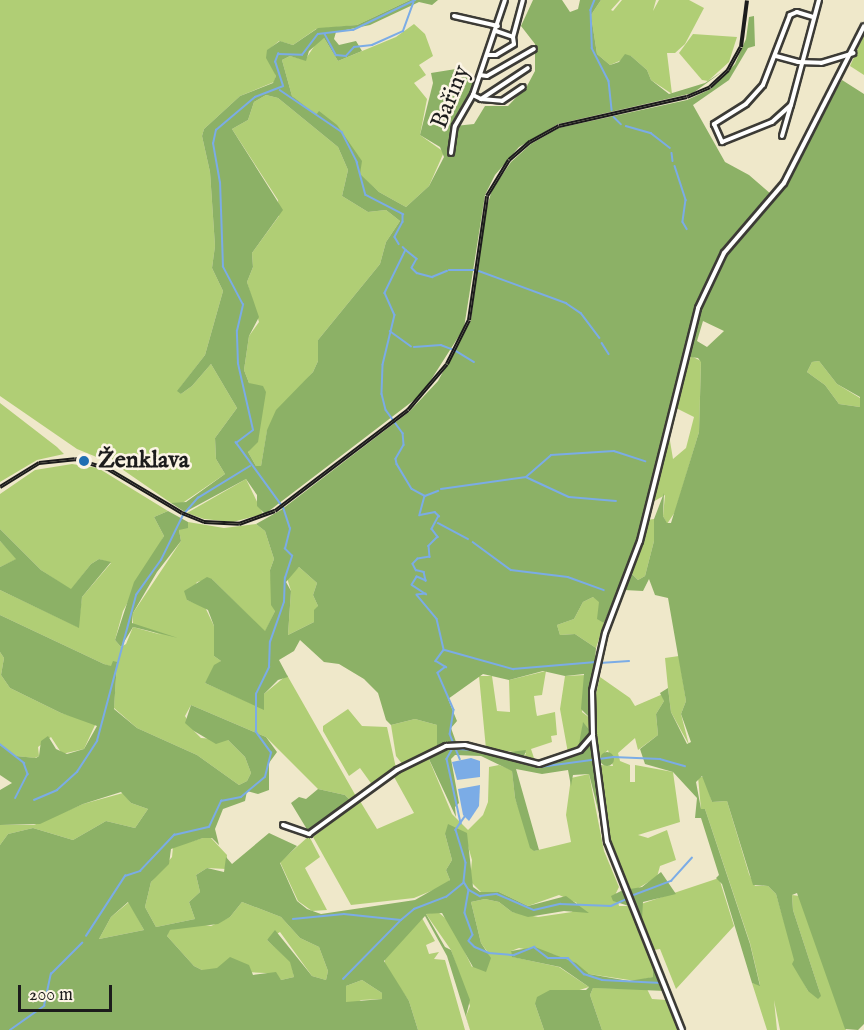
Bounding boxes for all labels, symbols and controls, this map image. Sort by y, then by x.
street label: Bařiny [425,61,477,133]
place label: Ženklava [98,447,189,475]
marker: Ženklava [75,452,93,470]
scale bar [21,973,116,1011]
text: 200 m [29,984,73,1007]

